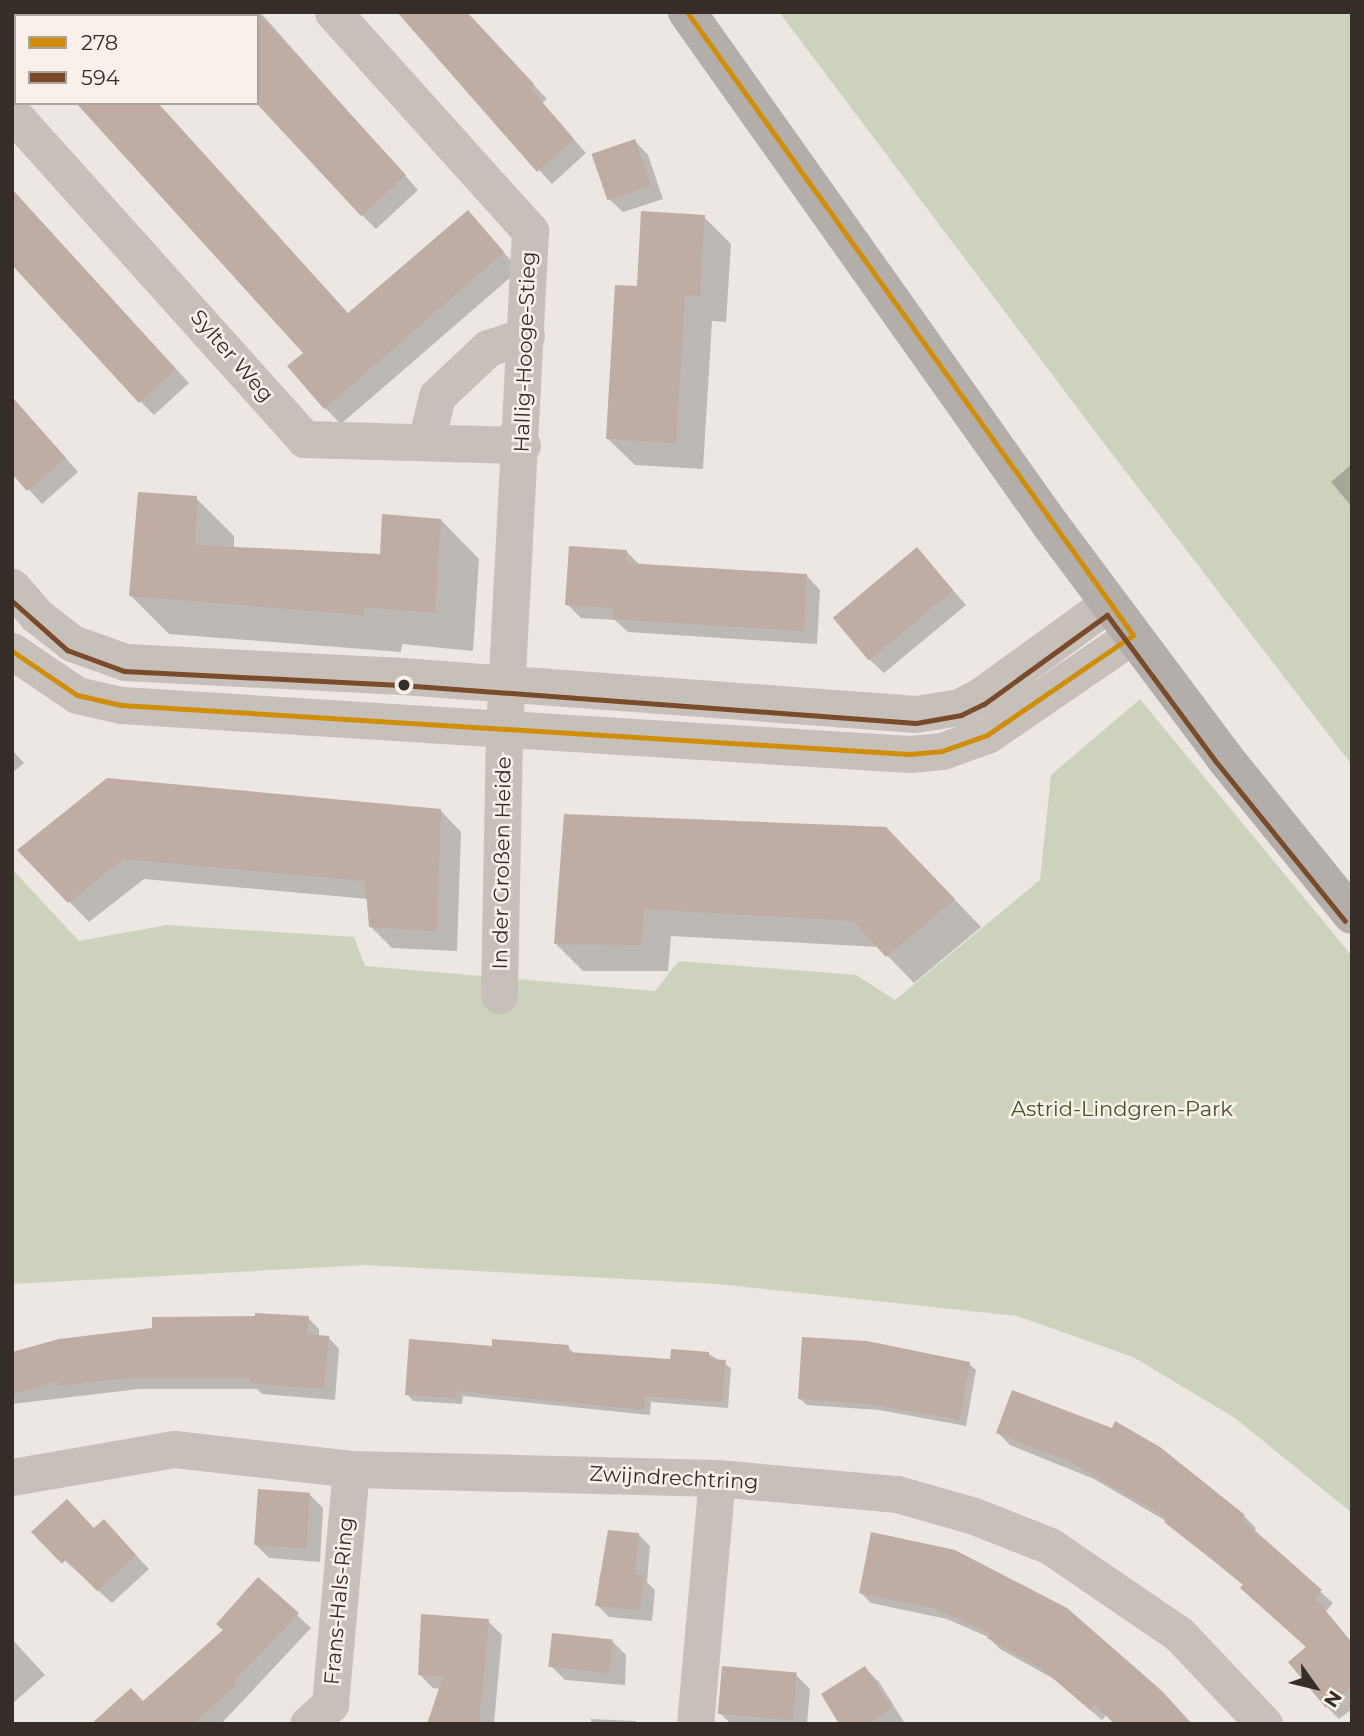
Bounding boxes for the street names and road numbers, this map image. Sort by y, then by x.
street label: Hallig-Hooge-Stieg [509,251,541,453]
street label: Sylter Weg [185,305,279,407]
street label: In der Großen Heide [488,756,516,970]
street label: Zwijndrechtring [589,1461,759,1495]
street label: Frans-Hals-Ring [319,1516,359,1686]

